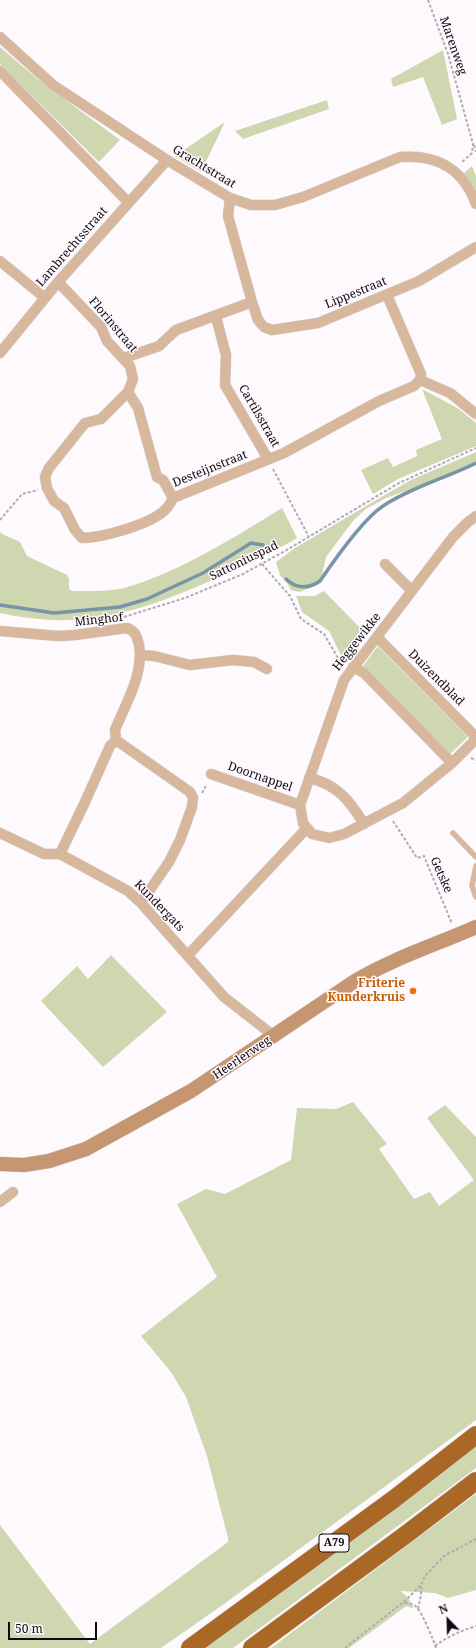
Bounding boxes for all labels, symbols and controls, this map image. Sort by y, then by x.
street label: Marenweg [436,15,470,77]
street label: Grachtstraat [170,142,238,192]
street label: Lambrechtsstraat [33,204,111,290]
street label: Lippestraat [323,274,389,312]
street label: Florinstraat [86,294,140,356]
street label: Cartilsstraat [235,382,283,450]
street label: Desteijnstraat [171,447,249,491]
street label: Sattoniuspad [207,538,281,584]
street label: Minghof [74,610,124,630]
street label: Heggewikke [330,610,384,674]
street label: Duizendblad [405,647,467,709]
street label: Doornappel [226,759,294,795]
street label: Getske [427,855,455,895]
street label: Kundergats [131,877,187,935]
place label: Friterie Kunderkruis [328,977,405,1005]
marker: Friterie Kunderkruis [408,986,418,996]
street label: Heerlerweg [210,1033,274,1083]
road number: A79 [319,1534,349,1552]
north arrow [428,1600,468,1640]
text: N [436,1600,450,1617]
scale bar [10,1614,99,1640]
text: 50 m [15,1620,43,1637]

